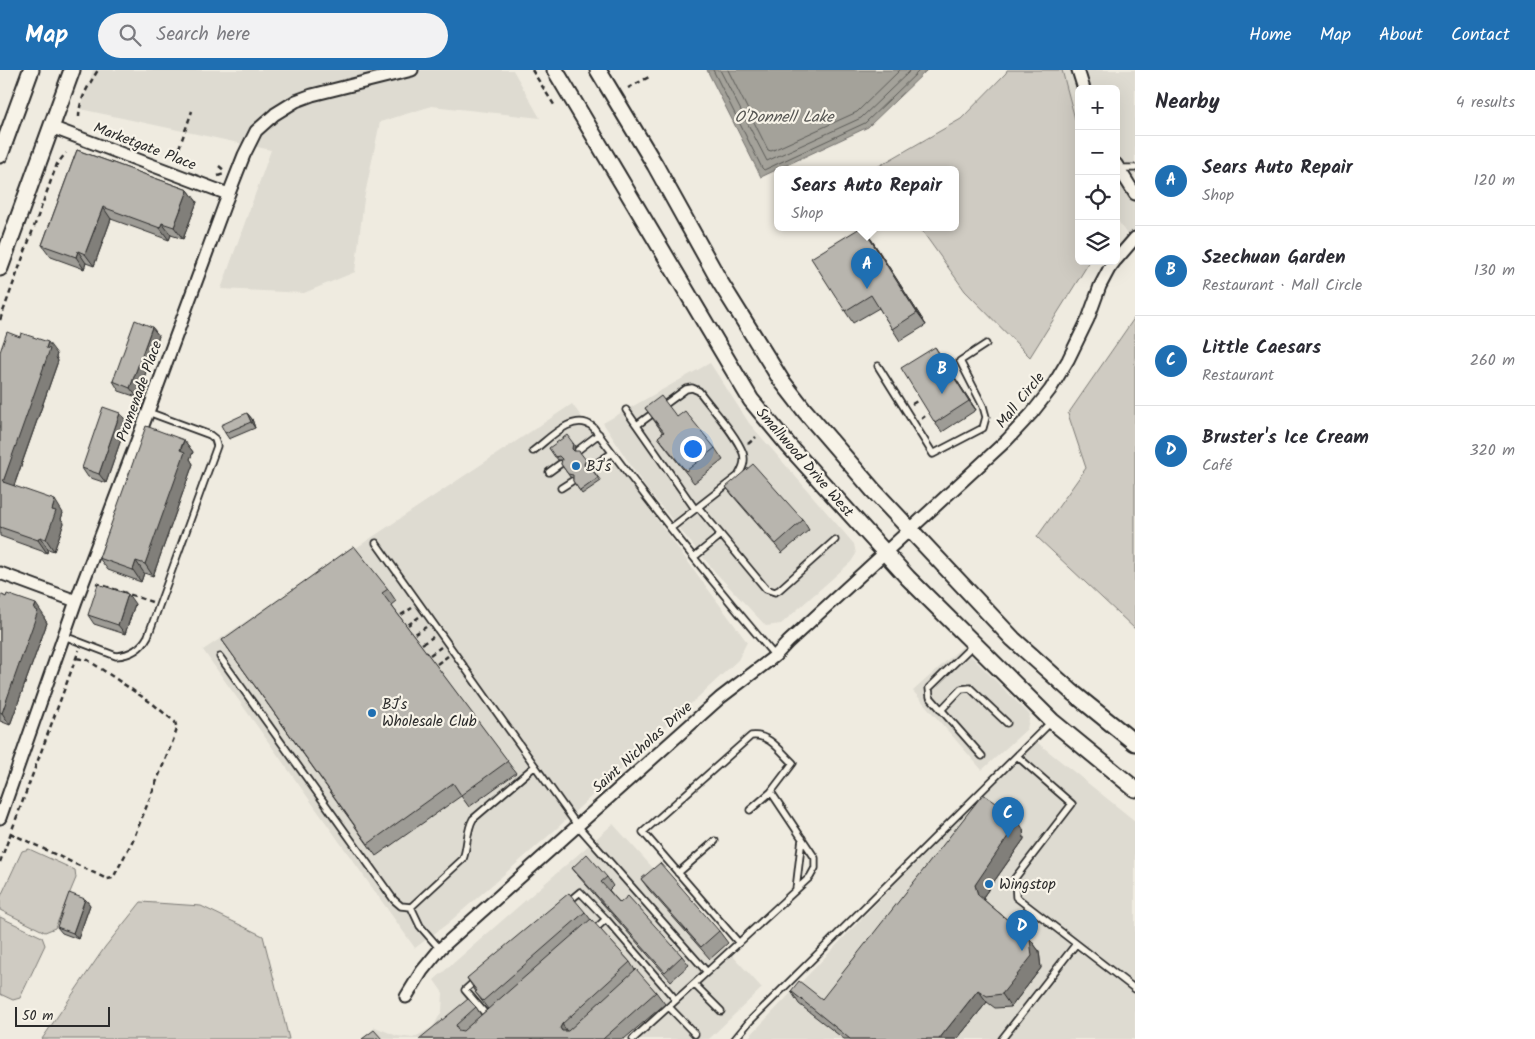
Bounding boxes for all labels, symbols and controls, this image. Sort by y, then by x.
search box [98,13,448,58]
text: Map [25,16,68,55]
text: Search here [156,20,250,50]
icon: search [116,21,144,49]
text: Home [1249,21,1292,50]
text: Map [1320,21,1351,50]
text: About [1379,21,1423,50]
text: Contact [1451,21,1510,50]
map controls [1075,85,1120,265]
button: + [1075,85,1120,130]
text: Nearby [1155,86,1220,119]
text: 4 results [1456,90,1515,115]
water label: O'Donnell Lake [734,105,835,130]
street label: Marketgate Place [90,116,200,178]
button: − [1075,130,1120,175]
text: Sears Auto Repair [1202,153,1353,183]
popup [774,166,959,231]
text: A [1166,168,1176,193]
text: 120 m [1474,168,1515,193]
text: Sears Auto Repair [791,171,942,201]
button: locate [1075,175,1120,220]
text: Shop [1202,183,1234,208]
text: Shop [791,201,823,226]
button: layers [1075,220,1120,265]
text: Szechuan Garden [1202,243,1346,273]
pin: A [851,248,883,289]
text: B [1166,258,1176,283]
text: 130 m [1474,258,1515,283]
text: Restaurant · Mall Circle [1202,273,1362,298]
text: Little Caesars [1202,333,1321,363]
street label: Promenade Place [111,337,169,445]
text: C [1166,348,1176,373]
text: 260 m [1470,348,1515,373]
pin: B [926,353,958,394]
text: Restaurant [1202,363,1274,388]
street label: Mall Circle [990,367,1051,434]
street label: Smallwood Drive West [749,402,859,523]
text: Bruster's Ice Cream [1202,423,1369,453]
your location [680,436,706,462]
text: D [1166,438,1176,463]
text: 320 m [1469,438,1515,463]
text: Café [1202,453,1232,478]
place label: BJ's [586,455,612,479]
marker: BJ's [570,460,582,472]
place label: BJ's Wholesale Club [382,693,477,734]
street label: Saint Nicholas Drive [587,696,698,799]
marker: BJ's Wholesale Club [366,707,378,719]
pin: C [992,797,1024,838]
place label: Wingstop [999,873,1056,897]
marker: Wingstop [983,878,995,890]
pin: D [1006,910,1038,951]
scale bar [15,1004,110,1027]
text: 50 m [22,1005,53,1027]

